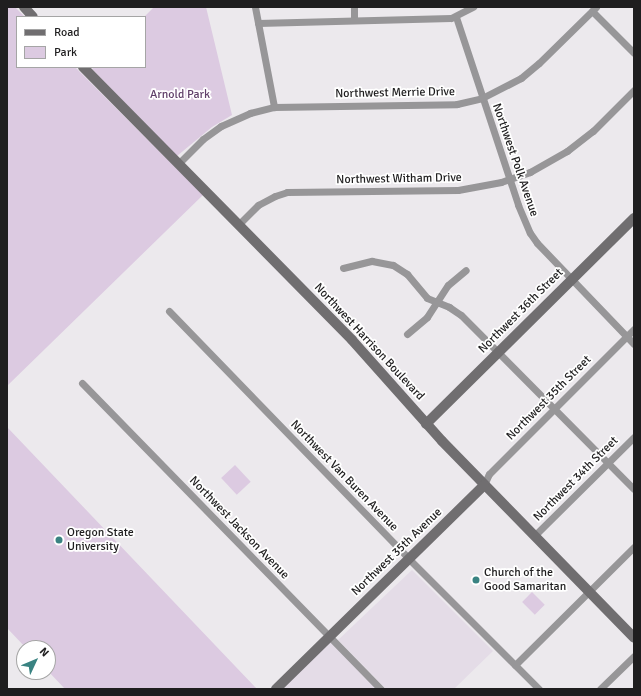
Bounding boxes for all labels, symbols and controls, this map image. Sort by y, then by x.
legend [16,16,146,68]
text: Road [54,25,80,40]
text: Park [54,45,77,60]
street label: Northwest Merrie Drive [335,85,455,101]
park label: Arnold Park [150,88,210,102]
street label: Northwest Polk Avenue [489,102,541,218]
street label: Northwest Witham Drive [336,171,462,187]
street label: Northwest 36th Street [476,266,566,356]
street label: Northwest Harrison Boulevard [311,280,427,404]
street label: Northwest 35th Street [504,353,594,443]
street label: Northwest Van Buren Avenue [287,418,401,534]
street label: Northwest 34th Street [531,434,621,524]
street label: Northwest Jackson Avenue [186,474,292,582]
street label: Northwest 35th Avenue [349,505,445,599]
place label: Oregon State University [67,526,134,554]
marker: Oregon State University [54,535,64,545]
place label: Church of the Good Samaritan [484,566,566,594]
marker: Church of the Good Samaritan [471,575,481,585]
north arrow [16,640,56,680]
text: N [37,645,52,659]

